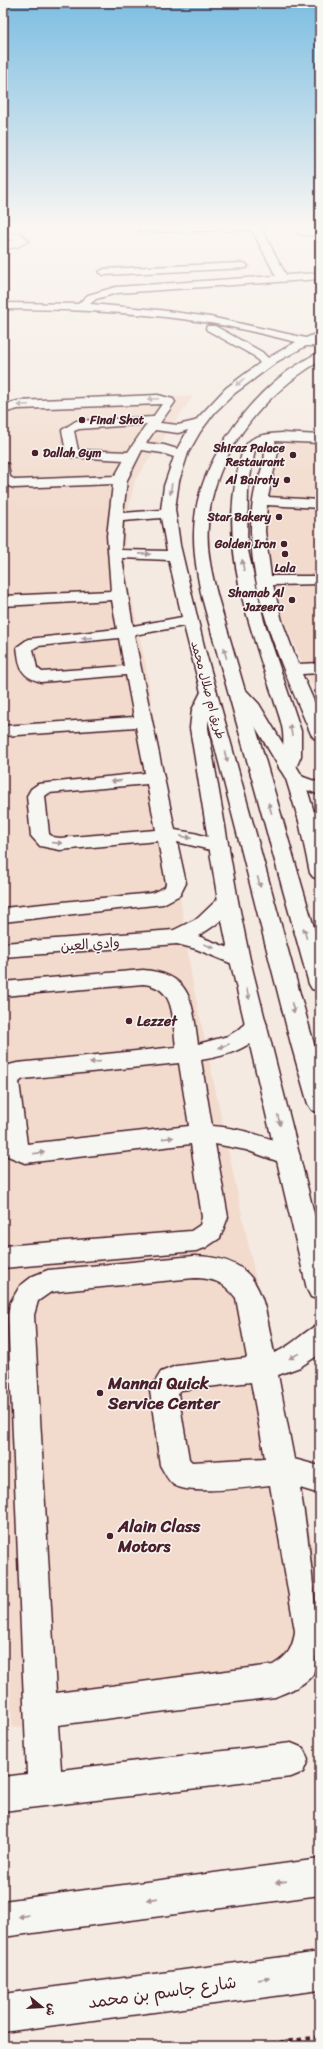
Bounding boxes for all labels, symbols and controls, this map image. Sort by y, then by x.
one-way arrow [234,378,245,387]
one-way arrow [147,396,159,403]
one-way arrow [17,401,29,408]
place label: Final Shot [89,409,145,431]
marker: Final Shot [77,415,87,425]
place label: Shiraz Palace Restaurant [212,437,286,473]
place label: Dallah Gym [43,442,101,464]
marker: Dallah Gym [30,448,40,458]
marker: Shiraz Palace Restaurant [288,450,298,460]
place label: Al Bairoty [225,469,280,491]
marker: Al Bairoty [282,475,292,485]
one-way arrow [168,483,174,495]
place label: Star Bakery [206,506,272,528]
marker: Star Bakery [274,512,284,522]
place label: Golden Iron [214,533,277,555]
marker: Golden Iron [279,539,289,549]
marker: Lala [280,549,290,559]
one-way arrow [139,551,152,557]
place label: Lala [274,557,296,579]
one-way arrow [240,559,246,571]
place label: Shamab Al Jazeera [227,582,285,618]
marker: Shamab Al Jazeera [287,595,297,605]
one-way arrow [81,634,93,641]
street label: طريق ام صلال محمد [184,638,232,742]
one-way arrow [222,646,228,659]
one-way arrow [288,724,294,736]
one-way arrow [223,751,229,763]
one-way arrow [110,778,122,785]
one-way arrow [267,801,273,813]
one-way arrow [180,835,193,841]
one-way arrow [51,840,63,847]
one-way arrow [256,877,262,889]
one-way arrow [302,926,308,938]
street label: وادي العين [60,930,120,959]
one-way arrow [204,944,216,950]
one-way arrow [246,988,252,1000]
one-way arrow [290,1002,296,1014]
place label: Lezzet [137,1009,178,1034]
marker: Lezzet [124,1016,134,1026]
one-way arrow [218,1044,230,1050]
one-way arrow [89,1059,102,1066]
one-way arrow [277,1114,283,1127]
one-way arrow [162,1135,174,1141]
one-way arrow [33,1150,45,1156]
one-way arrow [288,1353,300,1359]
place label: Mannai Quick Service Center [107,1368,221,1418]
marker: Mannai Quick Service Center [95,1388,105,1398]
place label: Alain Class Motors [117,1511,202,1561]
marker: Alain Class Motors [105,1531,115,1541]
one-way arrow [275,1879,287,1885]
one-way arrow [146,1896,159,1902]
one-way arrow [18,1913,30,1919]
street label: شارع جاسم بن محمد [86,1967,238,2017]
one-way arrow [258,1975,270,1982]
north arrow [22,1987,62,2027]
text: ش [40,2001,62,2019]

